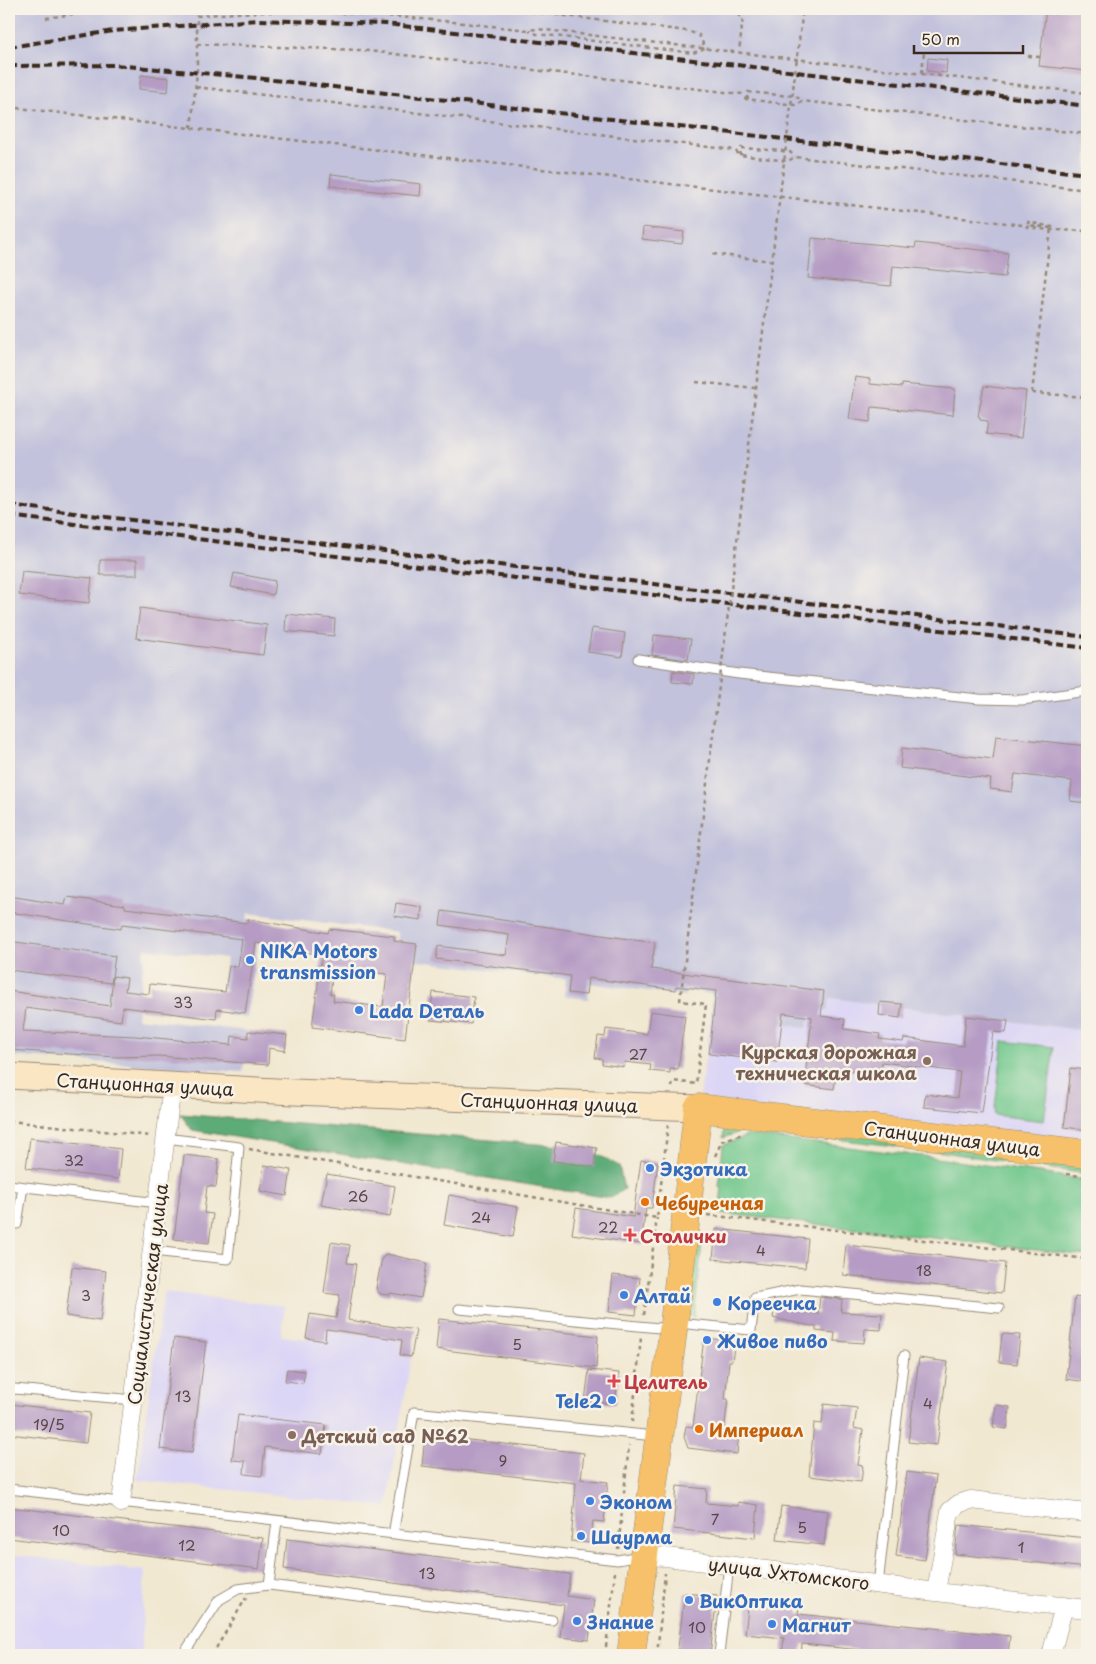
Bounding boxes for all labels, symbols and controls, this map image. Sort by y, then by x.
scale bar [914,22,1022,54]
text: 50 m [921,27,960,50]
place label: NIKA Motors transmission [260,937,378,985]
marker: NIKA Motors transmission [244,954,256,966]
house number: 33 [173,990,193,1013]
place label: Lada Dеталь [369,997,484,1024]
marker: Lada Dеталь [353,1004,365,1016]
place label: Курская дорожная техническая школа [736,1038,917,1086]
house number: 27 [629,1042,648,1065]
marker: Курская дорожная техническая школа [921,1055,933,1067]
street label: Станционная улица [56,1066,235,1102]
street label: Станционная улица [460,1085,639,1119]
street label: Станционная улица [862,1114,1042,1162]
house number: 32 [64,1148,84,1171]
place label: Экзотика [660,1155,748,1182]
marker: Экзотика [644,1162,656,1174]
street label: Социалистическая улица [120,1181,174,1406]
house number: 26 [348,1184,368,1207]
place label: Чебуречная [655,1189,764,1216]
marker: Чебуречная [639,1196,651,1208]
house number: 24 [471,1205,491,1228]
house number: 22 [598,1215,618,1238]
place label: Столички [640,1222,727,1249]
marker: Столички [624,1229,636,1241]
house number: 4 [756,1238,766,1261]
house number: 18 [916,1258,932,1281]
place label: Алтай [634,1282,691,1309]
house number: 3 [81,1283,91,1306]
marker: Алтай [618,1289,630,1301]
place label: Кореечка [727,1289,817,1316]
marker: Кореечка [711,1296,723,1308]
place label: Живое пиво [717,1327,828,1354]
house number: 5 [512,1332,522,1355]
marker: Живое пиво [701,1334,713,1346]
place label: Целитель [624,1368,708,1395]
marker: Целитель [608,1375,620,1387]
house number: 13 [175,1384,191,1407]
place label: Tele2 [555,1387,602,1414]
house number: 4 [923,1391,933,1414]
marker: Tele2 [606,1394,618,1406]
house number: 19/5 [33,1412,65,1435]
place label: Империал [709,1416,803,1443]
place label: Детский сад №62 [301,1422,469,1449]
marker: Империал [693,1423,705,1435]
marker: Детский сад №62 [286,1429,298,1441]
house number: 9 [499,1448,507,1471]
place label: Эконом [600,1488,672,1515]
marker: Эконом [584,1495,596,1507]
house number: 7 [711,1507,720,1530]
house number: 5 [797,1515,807,1538]
house number: 10 [52,1518,70,1541]
place label: Шаурма [591,1523,673,1550]
marker: Шаурма [575,1530,587,1542]
house number: 12 [178,1533,196,1556]
house number: 1 [1018,1535,1024,1558]
street label: улица Ухтомского [707,1550,871,1596]
house number: 13 [419,1561,435,1584]
place label: ВикОптика [699,1587,804,1614]
marker: ВикОптика [683,1594,695,1606]
place label: Знание [586,1608,654,1635]
place label: Магнит [782,1611,851,1638]
marker: Знание [571,1615,583,1627]
house number: 10 [688,1615,706,1638]
marker: Магнит [766,1618,778,1630]

